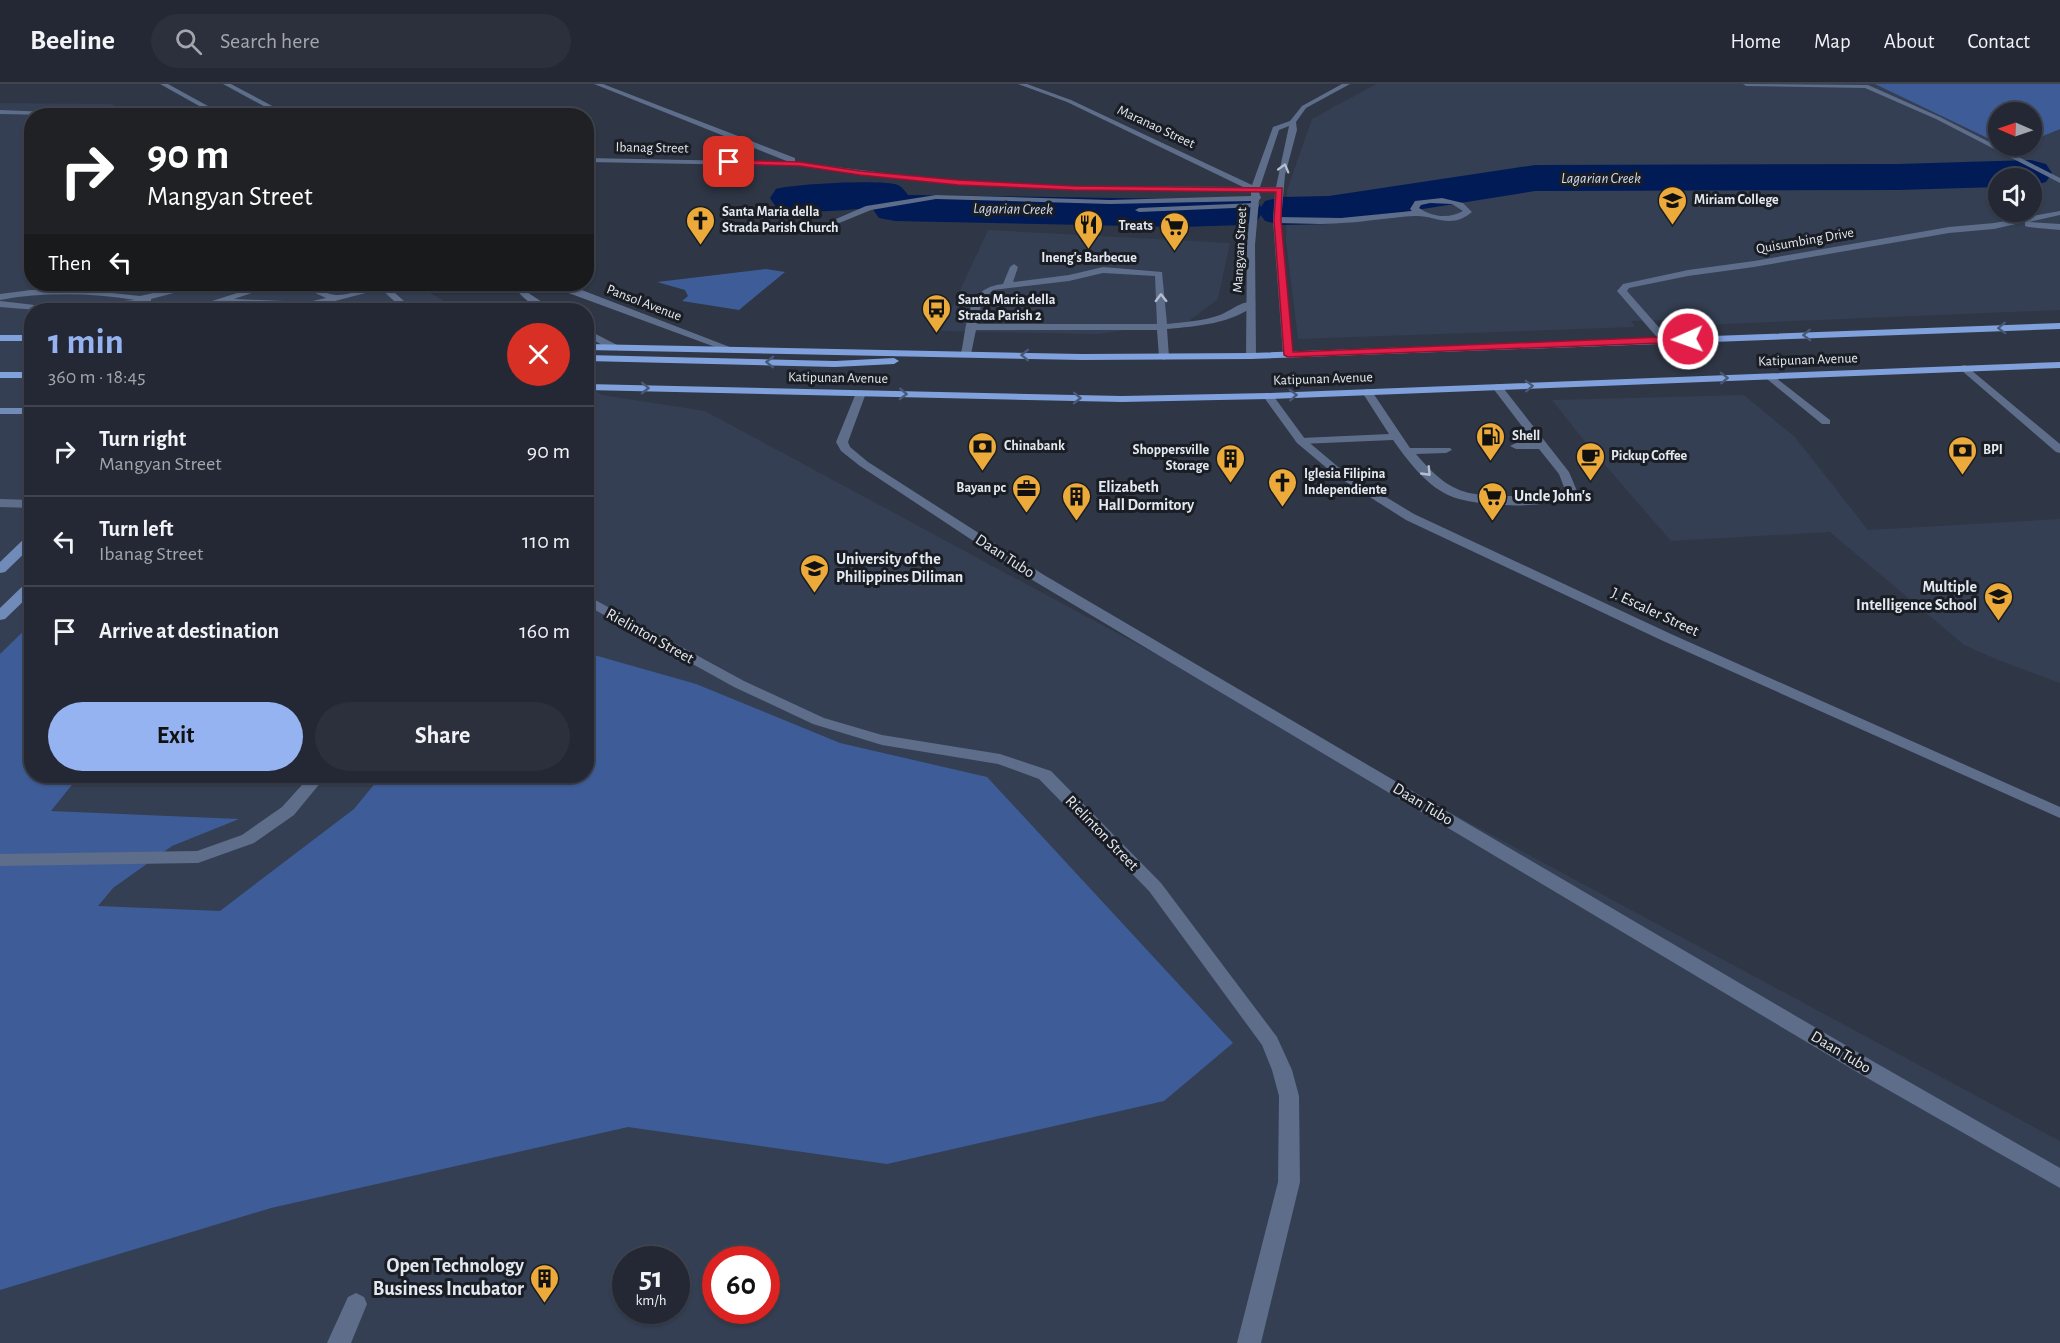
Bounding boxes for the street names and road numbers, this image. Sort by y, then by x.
street label: Maranao Street [1115,103,1197,151]
street label: Ibanag Street [615,140,689,156]
street label: Mangyan Street [1231,206,1249,293]
street label: Quisumbing Drive [1755,226,1855,256]
street label: Pansol Avenue [605,282,683,324]
street label: Katipunan Avenue [1758,351,1858,369]
street label: Katipunan Avenue [788,370,888,386]
street label: Katipunan Avenue [1273,370,1373,388]
street label: Daan Tubo [973,531,1037,581]
street label: J. Escaler Street [1609,585,1701,639]
street label: Rielinton Street [604,605,696,667]
street label: Daan Tubo [1390,780,1456,828]
street label: Rielinton Street [1062,792,1142,874]
street label: Daan Tubo [1808,1028,1874,1076]

